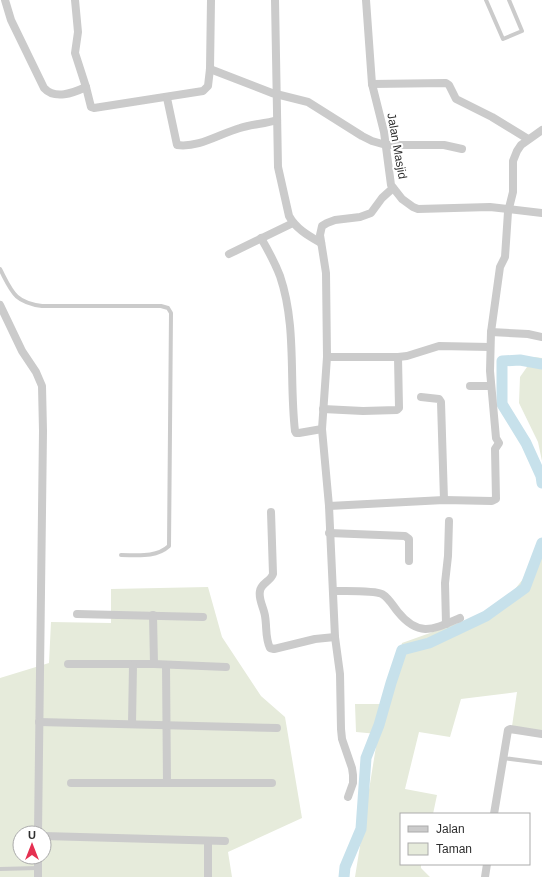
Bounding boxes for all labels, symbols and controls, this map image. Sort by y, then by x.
street label: Jalan Masjid [384,112,410,180]
legend [400,813,530,865]
text: Jalan [436,822,465,836]
north arrow [12,825,52,865]
text: U [28,829,36,841]
text: Taman [436,842,472,856]

